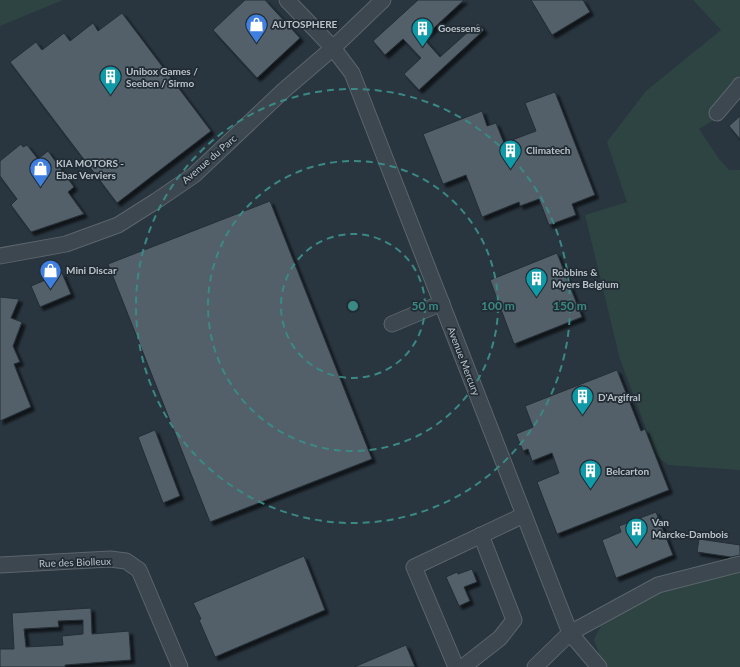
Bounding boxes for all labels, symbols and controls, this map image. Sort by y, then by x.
shop icon: AUTOSPHERE [243,11,269,44]
building icon: Goessens [409,15,435,48]
place label: AUTOSPHERE [271,18,338,30]
place label: Goessens [438,22,481,34]
building icon: Unibox Games / Seeben / Sirmo [97,64,123,97]
place label: Unibox Games / Seeben / Sirmo [126,65,198,89]
street label: Avenue du Parc [179,132,239,186]
building icon: Climatech [498,137,524,170]
place label: Climatech [526,144,571,156]
shop icon: KIA MOTORS - Ebac Verviers [27,156,53,189]
place label: KIA MOTORS - Ebac Verviers [56,157,124,181]
shop icon: Mini Discar [38,257,64,290]
place label: Mini Discar [66,264,117,276]
building icon: Robbins & Myers Belgium [523,265,549,298]
place label: Robbins & Myers Belgium [552,266,619,290]
text: 50 m [412,298,438,313]
text: 100 m [481,298,515,313]
text: 150 m [553,298,587,313]
centre of rings [346,299,360,313]
street label: Avenue Mercury [445,325,483,398]
building icon: D'Argifral [569,384,595,417]
place label: D'Argifral [598,391,640,403]
building icon: Belcarton [578,458,604,491]
place label: Belcarton [606,465,649,477]
building icon: Van Marcke-Dambois [624,515,650,548]
place label: Van Marcke-Dambois [651,516,729,540]
street label: Rue des Biolleux [39,555,111,569]

